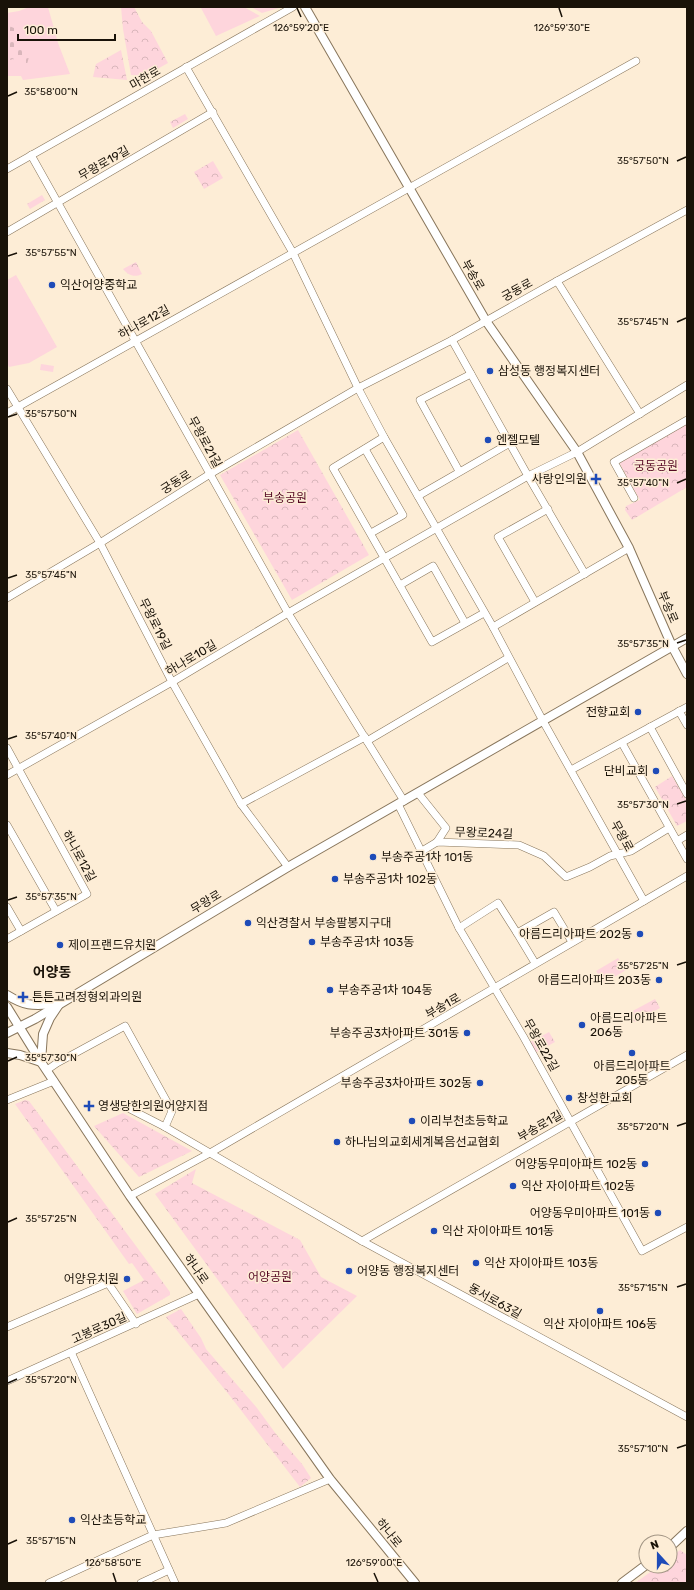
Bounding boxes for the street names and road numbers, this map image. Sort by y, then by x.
street label: 마한로 [127,64,163,92]
street label: 무왕로19길 [76,143,132,183]
street label: 부송로 [459,257,487,293]
street label: 궁동로 [499,276,535,304]
street label: 하나로12길 [116,302,172,342]
street label: 무왕로21길 [185,414,225,470]
street label: 궁동로 [158,467,194,497]
street label: 부송로 [655,589,681,625]
street label: 무왕로19길 [136,596,174,652]
street label: 하나로10길 [163,637,219,679]
street label: 무왕로 [608,818,636,854]
street label: 무왕로24길 [455,825,513,841]
street label: 하나로12길 [59,828,99,884]
street label: 무왕로 [188,887,224,917]
street label: 부송1로 [423,990,463,1022]
street label: 무왕로22길 [520,1016,562,1074]
street label: 부송로1길 [515,1108,565,1144]
street label: 하나로 [181,1251,211,1287]
street label: 동서로63길 [466,1281,524,1321]
street label: 고봉로30길 [69,1310,129,1346]
street label: 하나로 [373,1516,405,1550]

